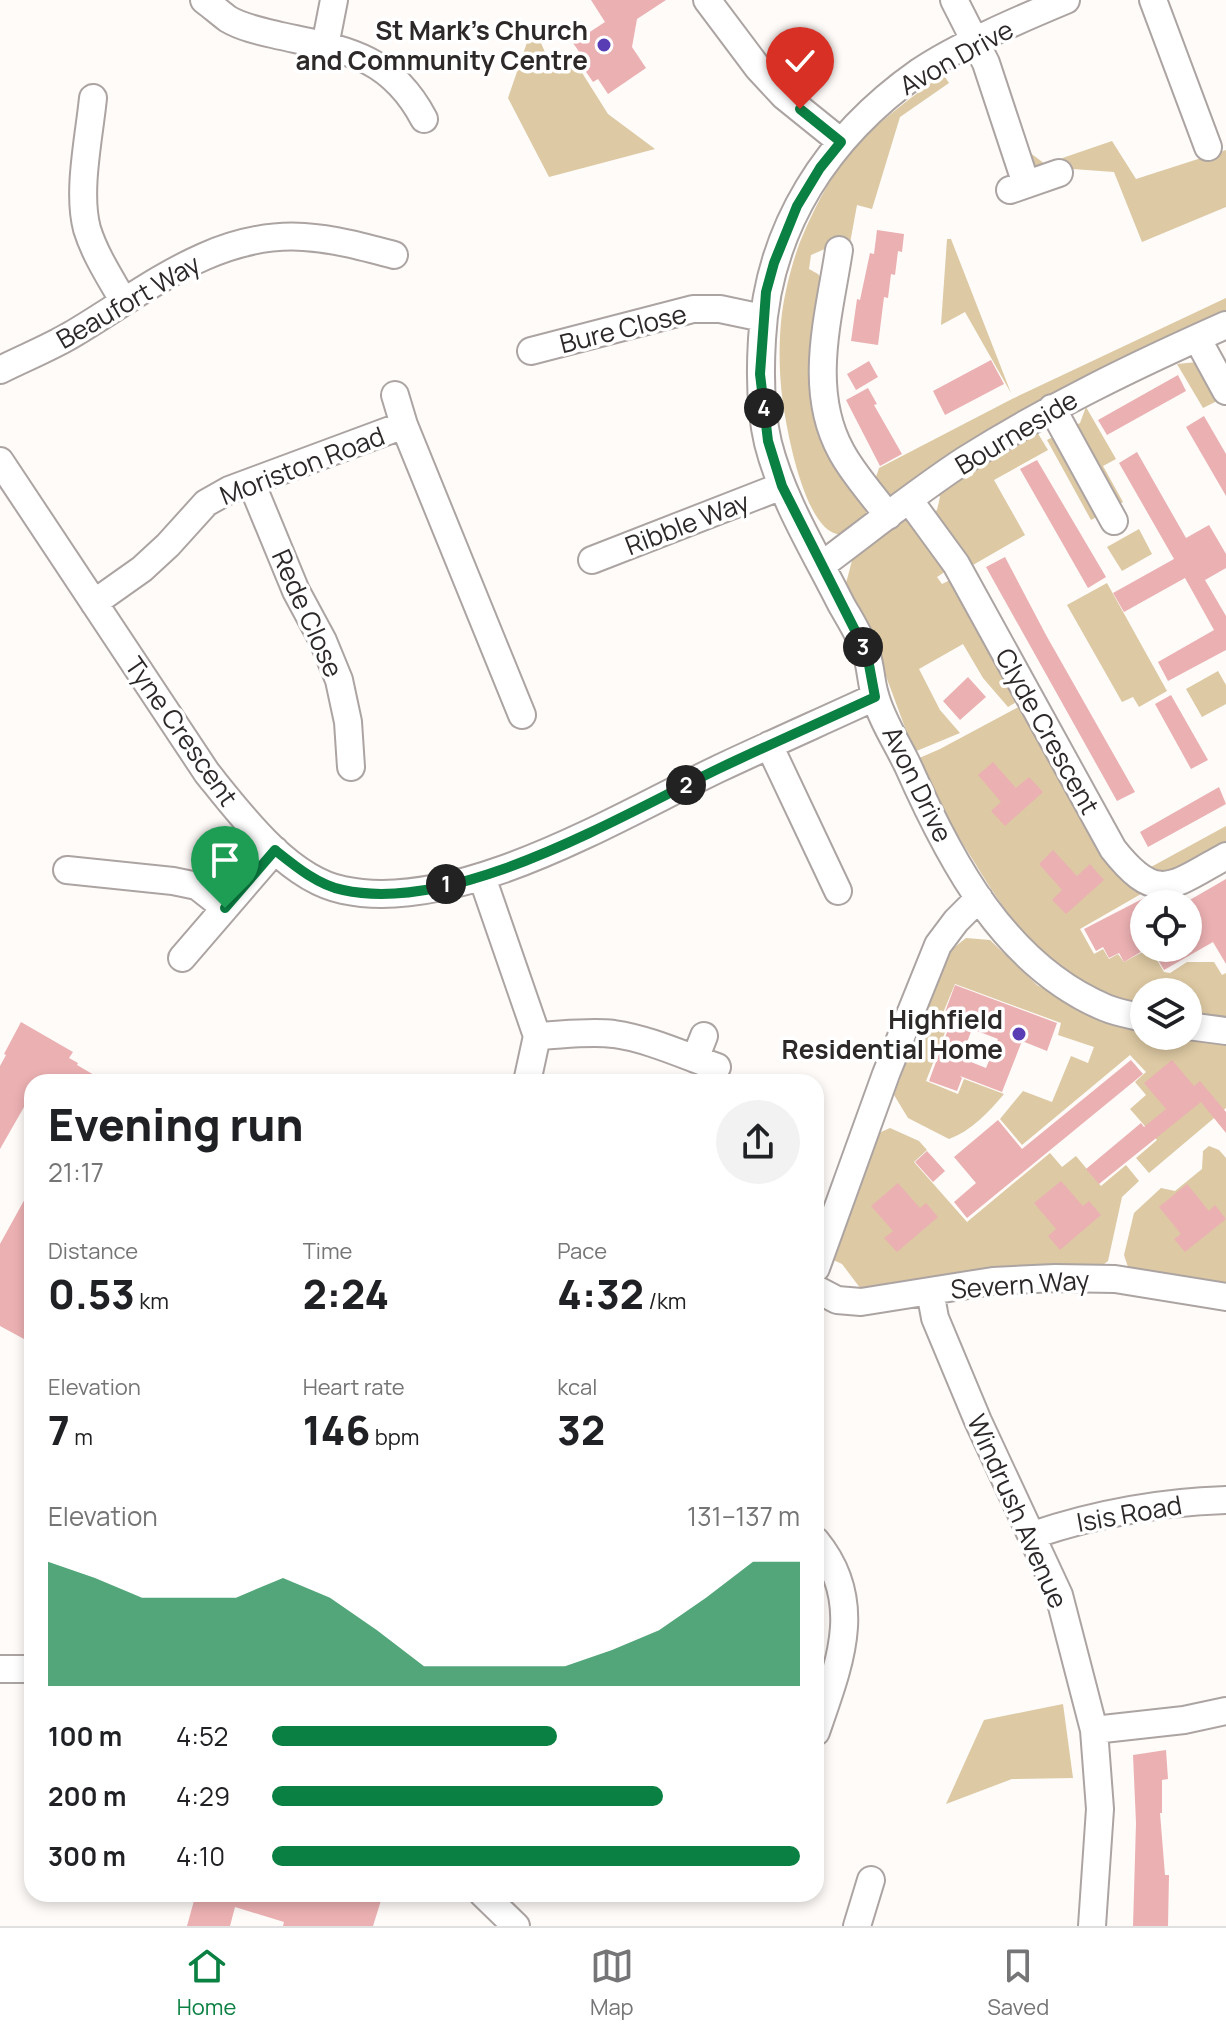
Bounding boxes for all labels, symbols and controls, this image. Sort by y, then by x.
street label: Avon Drive [893,11,1019,103]
place label: St Mark's Church and Community Centre [296,12,588,78]
pin [766,27,834,109]
marker: St Mark's Church and Community Centre [595,36,613,54]
icon: check [778,39,822,83]
street label: Beaufort Way [50,245,207,357]
street label: Bure Close [556,295,690,361]
street label: Bourneside [948,381,1084,483]
pin: 4 [744,388,784,428]
text: 4 [757,393,771,423]
street label: Moriston Road [214,417,390,513]
street label: Ribble Way [620,483,755,563]
street label: Rede Close [264,543,352,683]
pin: 3 [843,627,883,667]
text: 3 [857,632,869,662]
street label: Clyde Crescent [987,641,1109,821]
street label: Tyne Crescent [117,649,247,813]
street label: Avon Drive [874,720,962,848]
pin: 2 [666,765,706,805]
text: 2 [679,770,693,800]
pin [191,826,259,908]
icon: arrive [203,838,247,882]
pin: 1 [426,864,466,904]
text: 1 [441,869,451,899]
map controls [1130,890,1202,1050]
button: locate [1130,890,1202,962]
button: layers [1130,978,1202,1050]
place label: Highfield Residential Home [782,1001,1003,1067]
marker: Highfield Residential Home [1010,1025,1028,1043]
text: Evening run [48,1094,304,1154]
button: share [716,1100,800,1184]
text: 21:17 [48,1154,104,1190]
text: Distance [48,1236,138,1266]
text: Time [303,1236,352,1266]
text: Pace [557,1236,607,1266]
street label: Severn Way [949,1261,1091,1307]
text: 0.53 [48,1266,135,1321]
text: 2:24 [303,1266,389,1321]
text: 4:32 [557,1266,644,1321]
text: km [135,1286,169,1316]
text: /km [644,1286,687,1316]
text: Elevation [48,1372,141,1402]
text: Heart rate [303,1372,405,1402]
text: kcal [557,1372,597,1402]
text: 7 [48,1402,70,1457]
text: 146 [303,1402,370,1457]
text: 32 [557,1402,605,1457]
street label: Windrush Avenue [959,1408,1077,1614]
text: m [70,1422,93,1452]
text: bpm [370,1422,419,1452]
street label: Isis Road [1074,1486,1184,1540]
text: Elevation [48,1498,158,1534]
text: 131–137 m [687,1498,800,1534]
text: 100 m [48,1718,122,1754]
text: 4:52 [176,1718,228,1754]
text: 200 m [48,1778,126,1814]
text: 4:29 [176,1778,230,1814]
text: 300 m [48,1838,126,1874]
text: 4:10 [176,1838,225,1874]
tab: Home [177,1944,236,2022]
tab: Map [590,1944,634,2022]
tab: Saved [987,1944,1049,2022]

